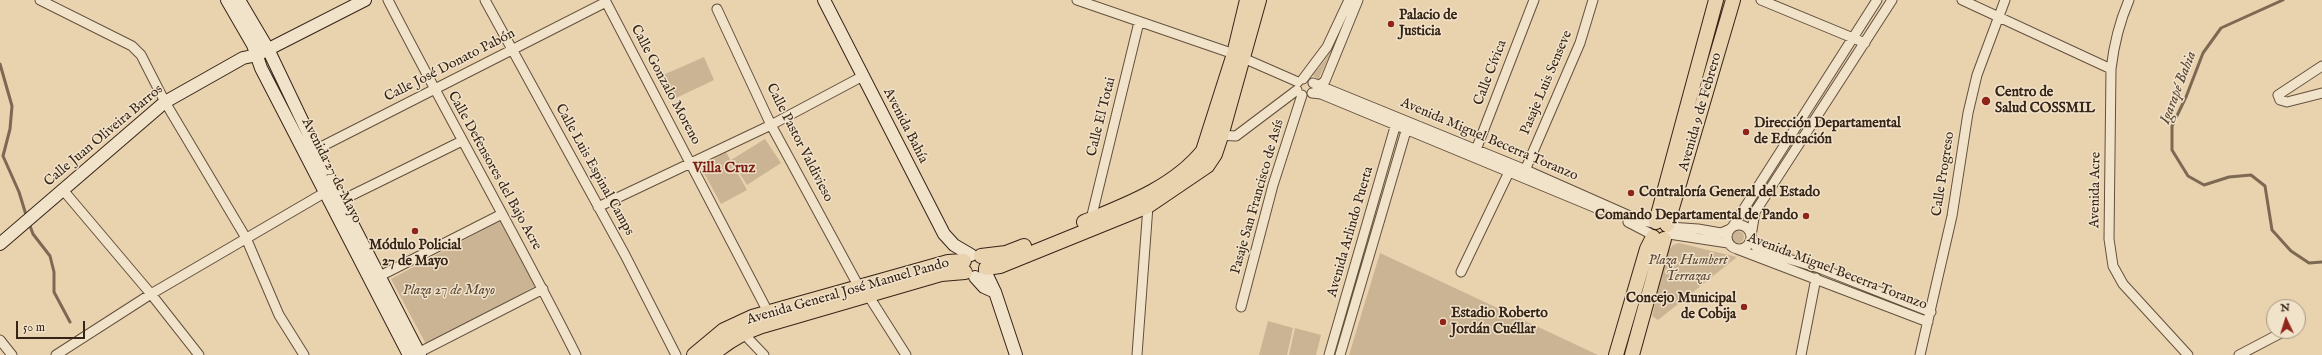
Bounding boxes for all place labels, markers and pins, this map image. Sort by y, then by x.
place label: Palacio de Justicia [1399,8,1457,40]
marker: Palacio de Justicia [1386,19,1396,29]
place label: Centro de Salud COSSMIL [1995,85,2095,118]
marker: Centro de Salud COSSMIL [1980,95,1992,107]
place label: Dirección Departamental de Educación [1754,116,1901,148]
marker: Dirección Departamental de Educación [1741,127,1751,137]
place label: Contraloría General del Estado [1639,185,1820,201]
marker: Contraloría General del Estado [1626,188,1636,198]
place label: Comando Departamental de Pando [1595,208,1798,224]
marker: Comando Departamental de Pando [1801,211,1811,221]
marker: Módulo Policial 27 de Mayo [410,226,420,236]
place label: Módulo Policial 27 de Mayo [369,238,461,270]
place label: Concejo Municipal de Cobija [1626,291,1736,324]
marker: Concejo Municipal de Cobija [1739,302,1749,312]
place label: Estadio Roberto Jordán Cuéllar [1451,306,1548,338]
marker: Estadio Roberto Jordán Cuéllar [1438,317,1448,327]

